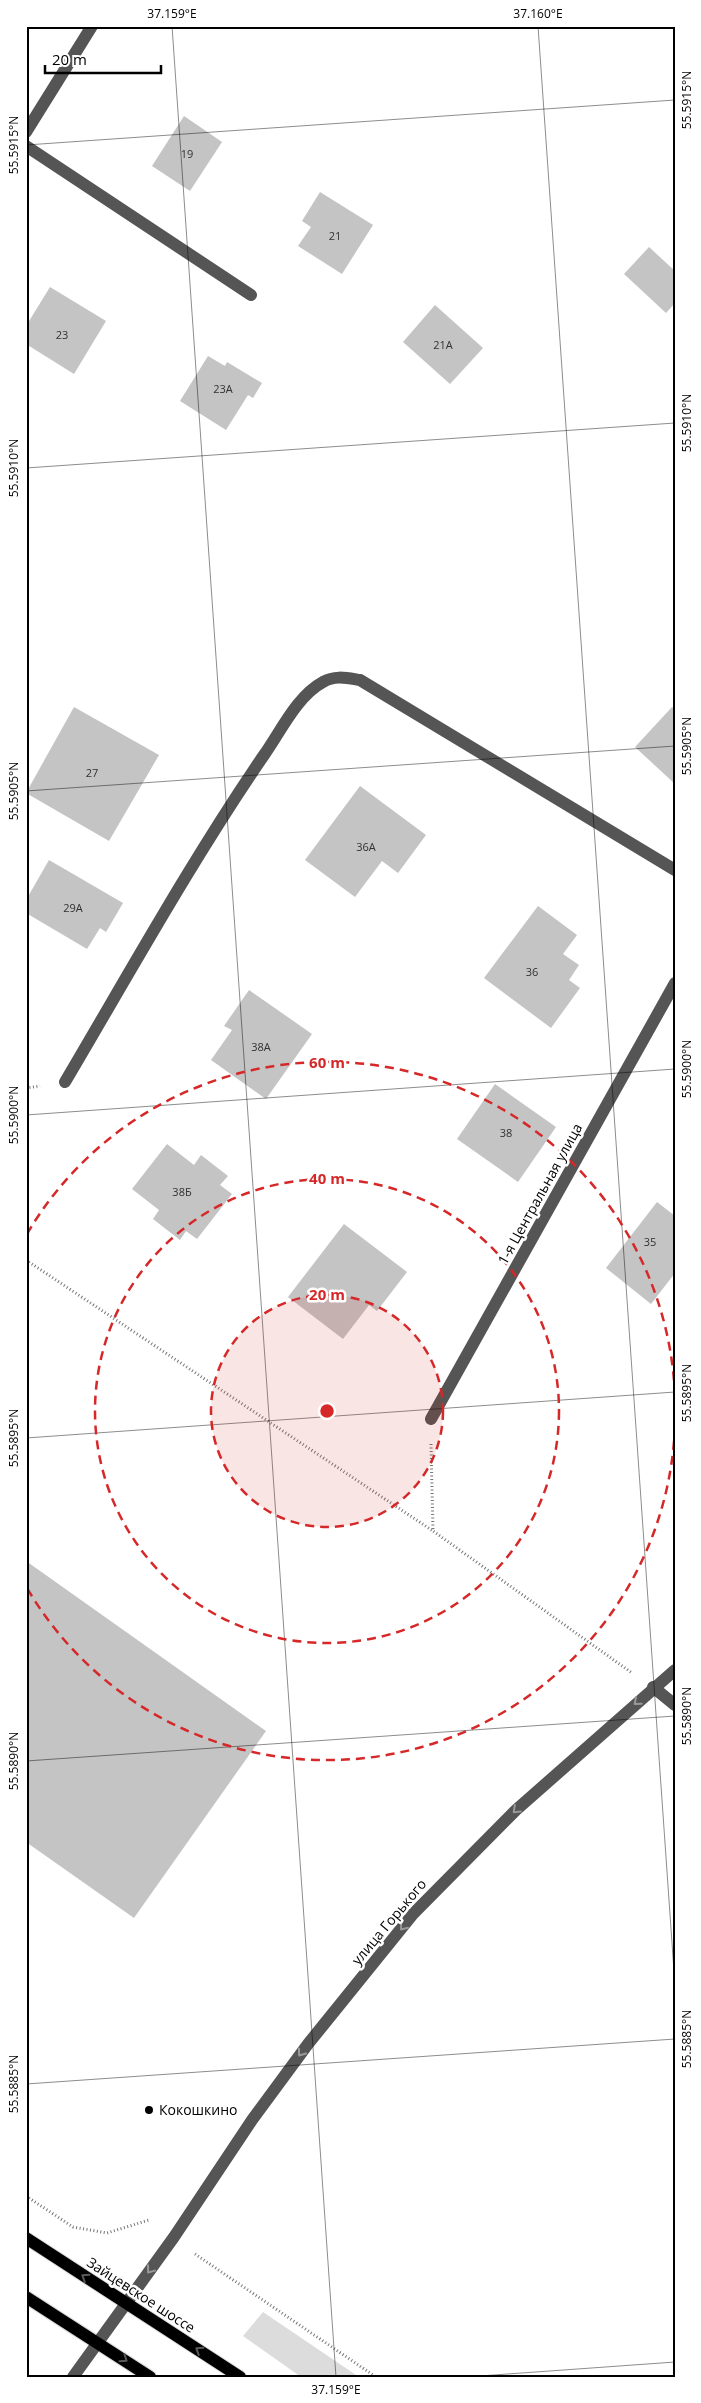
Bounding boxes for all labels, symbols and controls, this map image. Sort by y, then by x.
text: 37.159°E [147,5,197,22]
text: 37.160°E [513,5,563,22]
scale bar [45,42,161,74]
text: 20 m [52,49,87,69]
text: 55.5915°N [678,71,695,129]
text: 55.5915°N [5,116,22,174]
house number: 19 [181,146,193,161]
house number: 21 [329,228,341,243]
house number: 23 [56,327,68,342]
house number: 21А [433,337,453,352]
house number: 23А [213,381,233,396]
text: 55.5910°N [678,394,695,452]
text: 55.5910°N [5,439,22,497]
text: 55.5905°N [678,717,695,775]
text: 55.5905°N [5,762,22,820]
house number: 27 [86,765,98,780]
house number: 36А [356,839,376,854]
house number: 29А [63,900,83,915]
house number: 36 [526,964,538,979]
house number: 38А [251,1039,271,1054]
text: 55.5900°N [678,1040,695,1098]
text: 60 m [309,1052,345,1072]
text: 55.5900°N [5,1086,22,1144]
street label: 1-я Центральная улица [493,1120,586,1268]
house number: 38 [500,1125,512,1140]
text: 40 m [309,1168,345,1188]
house number: 38Б [172,1184,192,1199]
house number: 35 [644,1234,656,1249]
text: 20 m [309,1284,345,1304]
text: 55.5895°N [678,1364,695,1422]
centre of rings [318,1402,336,1420]
text: 55.5895°N [5,1409,22,1467]
text: 55.5890°N [678,1687,695,1745]
one-way arrow [634,1696,643,1705]
text: 55.5890°N [5,1732,22,1790]
one-way arrow [513,1804,522,1813]
street label: улица Горького [347,1875,430,1969]
one-way arrow [400,1921,409,1930]
text: 55.5885°N [678,2010,695,2068]
one-way arrow [298,2047,307,2057]
text: 55.5885°N [5,2055,22,2113]
place label: Кокошкино [159,2100,237,2119]
marker: Кокошкино [143,2104,155,2116]
street label: Зайцевское шоссе [83,2252,199,2337]
one-way arrow [147,2264,156,2274]
one-way arrow [81,2273,90,2283]
one-way arrow [196,2347,205,2357]
one-way arrow [118,2353,128,2362]
text: 37.159°E [311,2381,361,2398]

